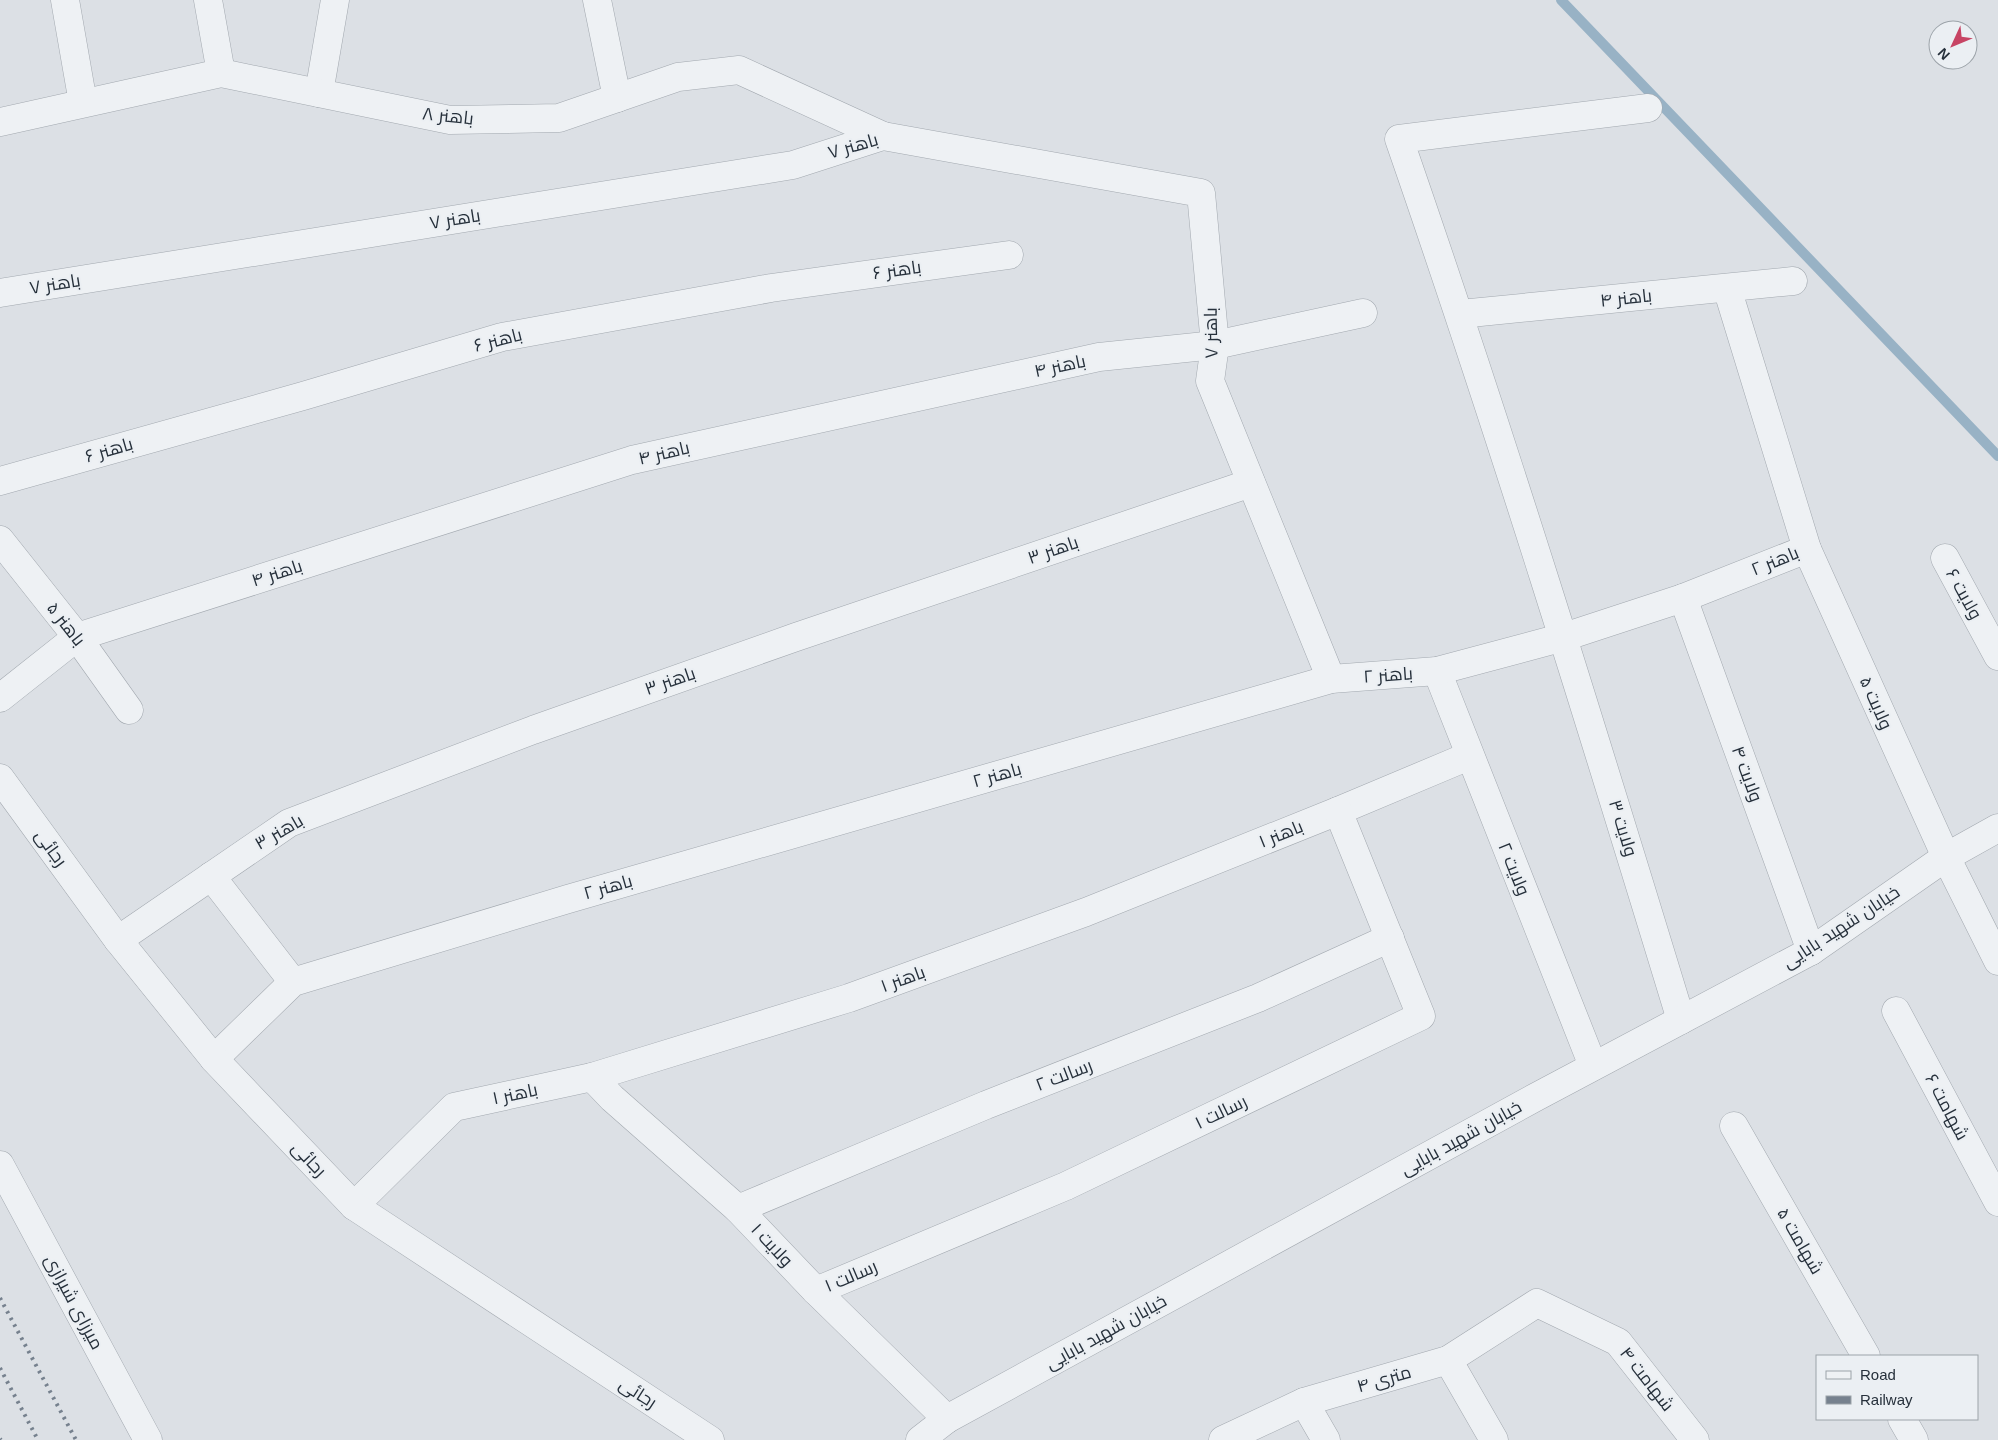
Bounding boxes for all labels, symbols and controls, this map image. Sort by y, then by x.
north arrow [1928,20,1978,70]
text: N [1934,45,1953,63]
street label: باهنر ۸ [421,103,475,130]
street label: باهنر ۷ [826,129,881,164]
street label: باهنر ۷ [428,205,482,234]
street label: باهنر ۶ [871,257,923,284]
street label: باهنر ۷ [28,270,82,299]
street label: باهنر ۴ [1599,285,1653,312]
street label: باهنر ۷ [1201,307,1222,359]
street label: باهنر ۶ [472,324,524,357]
street label: باهنر ۴ [1032,351,1088,382]
street label: باهنر ۶ [83,434,135,467]
street label: باهنر ۴ [636,437,692,470]
street label: باهنر ۳ [1025,532,1081,569]
street label: باهنر ۲ [1748,542,1802,580]
street label: باهنر ۴ [249,555,305,592]
street label: ولایت ۶ [1941,565,1986,623]
street label: باهنر ۵ [42,598,89,650]
street label: باهنر ۳ [642,663,698,700]
street label: باهنر ۲ [1363,663,1414,688]
street label: ولایت ۵ [1855,673,1896,733]
street label: ولایت ۴ [1727,743,1766,805]
street label: باهنر ۲ [970,759,1024,792]
street label: ولایت ۳ [1604,797,1641,859]
street label: باهنر ۳ [251,810,307,855]
street label: باهنر ۱ [1256,816,1306,853]
street label: رجائی [30,826,71,871]
street label: ولایت ۲ [1493,840,1534,899]
street label: باهنر ۲ [581,871,635,904]
street label: خیابان شهید بابایی [1779,882,1904,973]
street label: باهنر ۱ [878,962,928,997]
street label: رسالت ۲ [1033,1055,1096,1096]
street label: شهامت ۶ [1920,1071,1973,1144]
street label: باهنر ۱ [491,1079,540,1110]
street label: رسالت ۱ [1192,1091,1251,1134]
street label: خیابان شهید بابایی [1397,1096,1526,1180]
street label: رجائی [287,1137,330,1181]
street label: شهامت ۵ [1772,1204,1827,1278]
street label: ولایت ۱ [746,1219,797,1271]
street label: میرزای شیرازی [40,1251,107,1353]
street label: رسالت ۱ [822,1256,881,1297]
street label: خیابان شهید بابایی [1042,1290,1171,1374]
street label: شهامت ۴ [1615,1343,1678,1415]
legend [1816,1355,1978,1420]
street label: ۴ متری [1355,1362,1414,1397]
text: Road [1860,1366,1896,1383]
street label: رجائی [615,1374,661,1413]
text: Railway [1860,1391,1913,1408]

